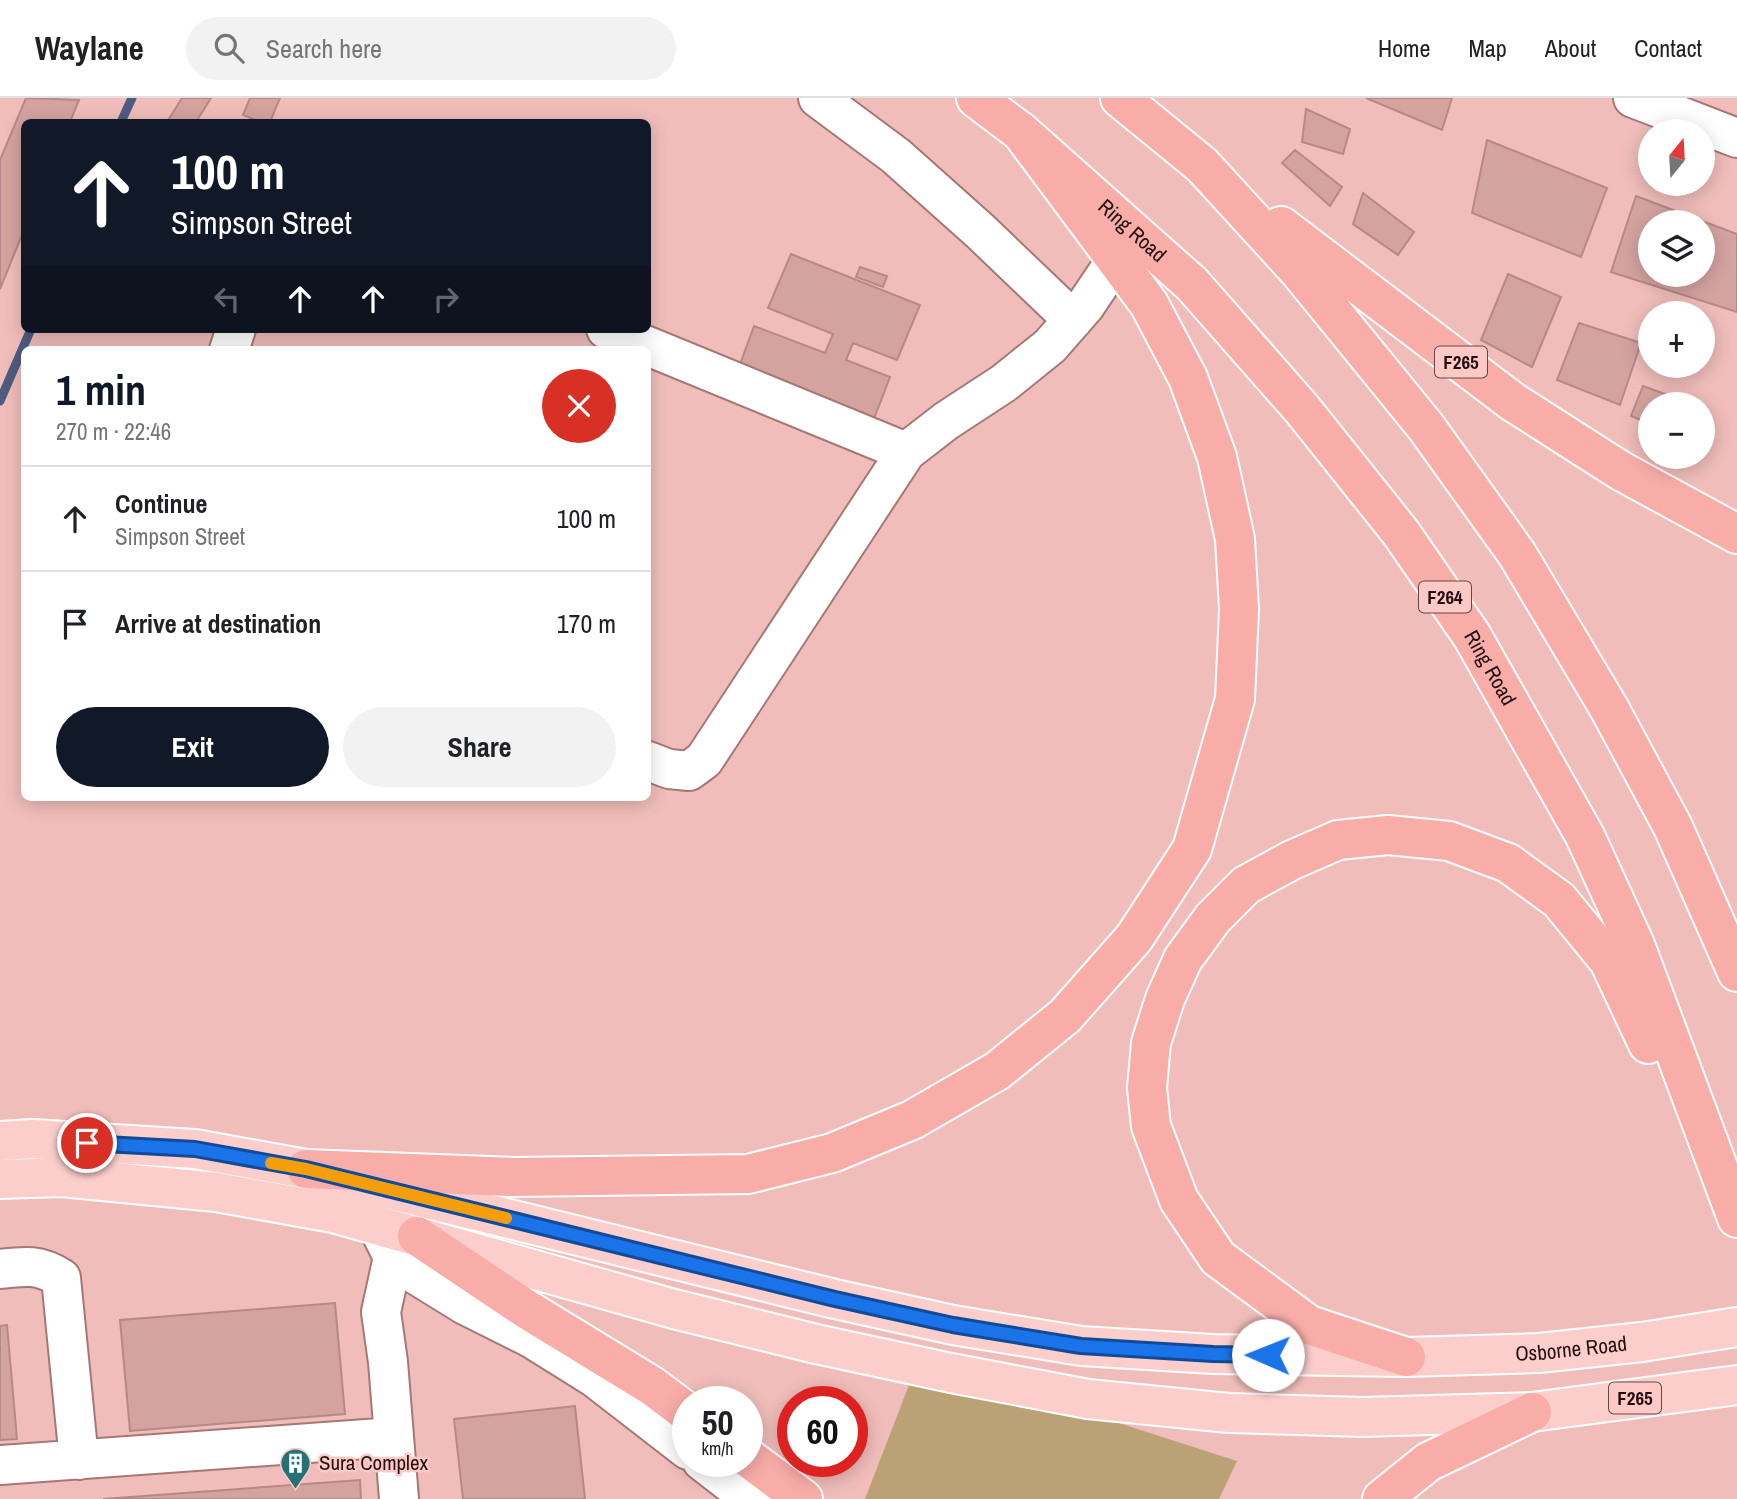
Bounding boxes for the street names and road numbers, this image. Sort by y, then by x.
street label: Ring Road [1092,192,1173,269]
road number: F265 [1435,346,1487,378]
road number: F264 [1419,582,1471,612]
street label: Ring Road [1458,625,1523,711]
street label: Osborne Road [1515,1329,1628,1368]
road number: F265 [1609,1382,1661,1414]

